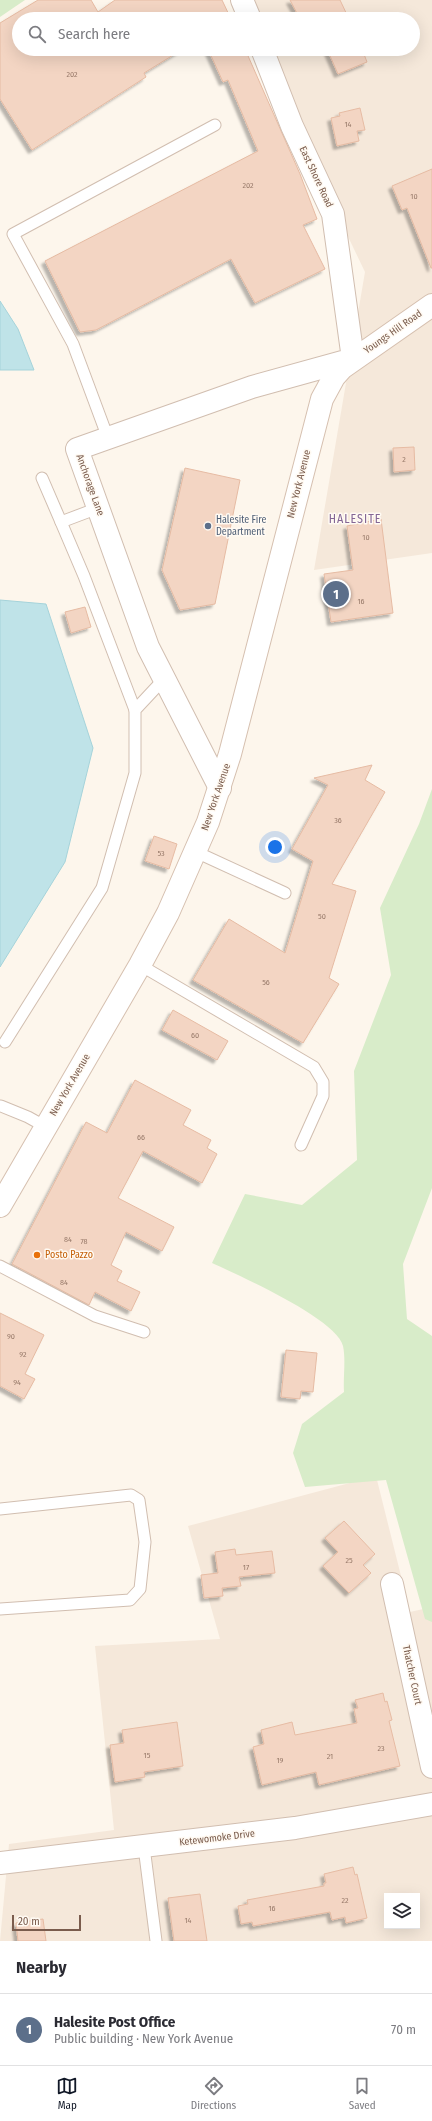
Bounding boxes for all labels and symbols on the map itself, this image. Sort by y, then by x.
house number: 202 [66,70,78,79]
house number: 14 [345,120,352,129]
street label: East Shore Road [297,145,335,209]
house number: 202 [242,181,254,190]
house number: 10 [410,192,418,201]
street label: Youngs Hill Road [362,307,424,357]
street label: New York Avenue [285,448,313,519]
street label: Anchorage Lane [73,453,107,517]
house number: 2 [402,455,406,464]
district label: HALESITE [329,512,381,526]
place label: Halesite Fire Department [216,514,266,538]
marker: Halesite Fire Department [203,521,213,531]
house number: 10 [362,533,370,542]
pin: 1 [323,579,349,609]
house number: 16 [357,597,365,606]
street label: New York Avenue [199,762,233,832]
house number: 36 [334,816,342,825]
your location [265,837,285,857]
house number: 53 [157,849,165,858]
house number: 50 [318,912,326,921]
house number: 56 [262,978,270,987]
house number: 60 [191,1031,199,1040]
street label: New York Avenue [47,1052,93,1118]
house number: 66 [137,1133,145,1142]
house number: 84 [64,1235,72,1244]
house number: 78 [80,1237,88,1246]
place label: Posto Pazzo [45,1249,93,1261]
marker: Posto Pazzo [32,1250,42,1260]
house number: 84 [60,1278,68,1287]
house number: 90 [7,1332,15,1341]
house number: 92 [19,1350,27,1359]
house number: 94 [13,1378,21,1387]
house number: 25 [345,1556,353,1565]
house number: 17 [243,1563,250,1572]
street label: Thatcher Court [400,1644,424,1706]
house number: 23 [377,1744,385,1753]
house number: 15 [144,1751,151,1760]
house number: 21 [327,1752,333,1761]
house number: 19 [276,1756,284,1765]
street label: Ketewomoke Drive [179,1827,255,1849]
house number: 22 [341,1896,349,1905]
house number: 16 [268,1904,276,1913]
scale bar [12,1913,81,1932]
house number: 14 [185,1916,192,1925]

